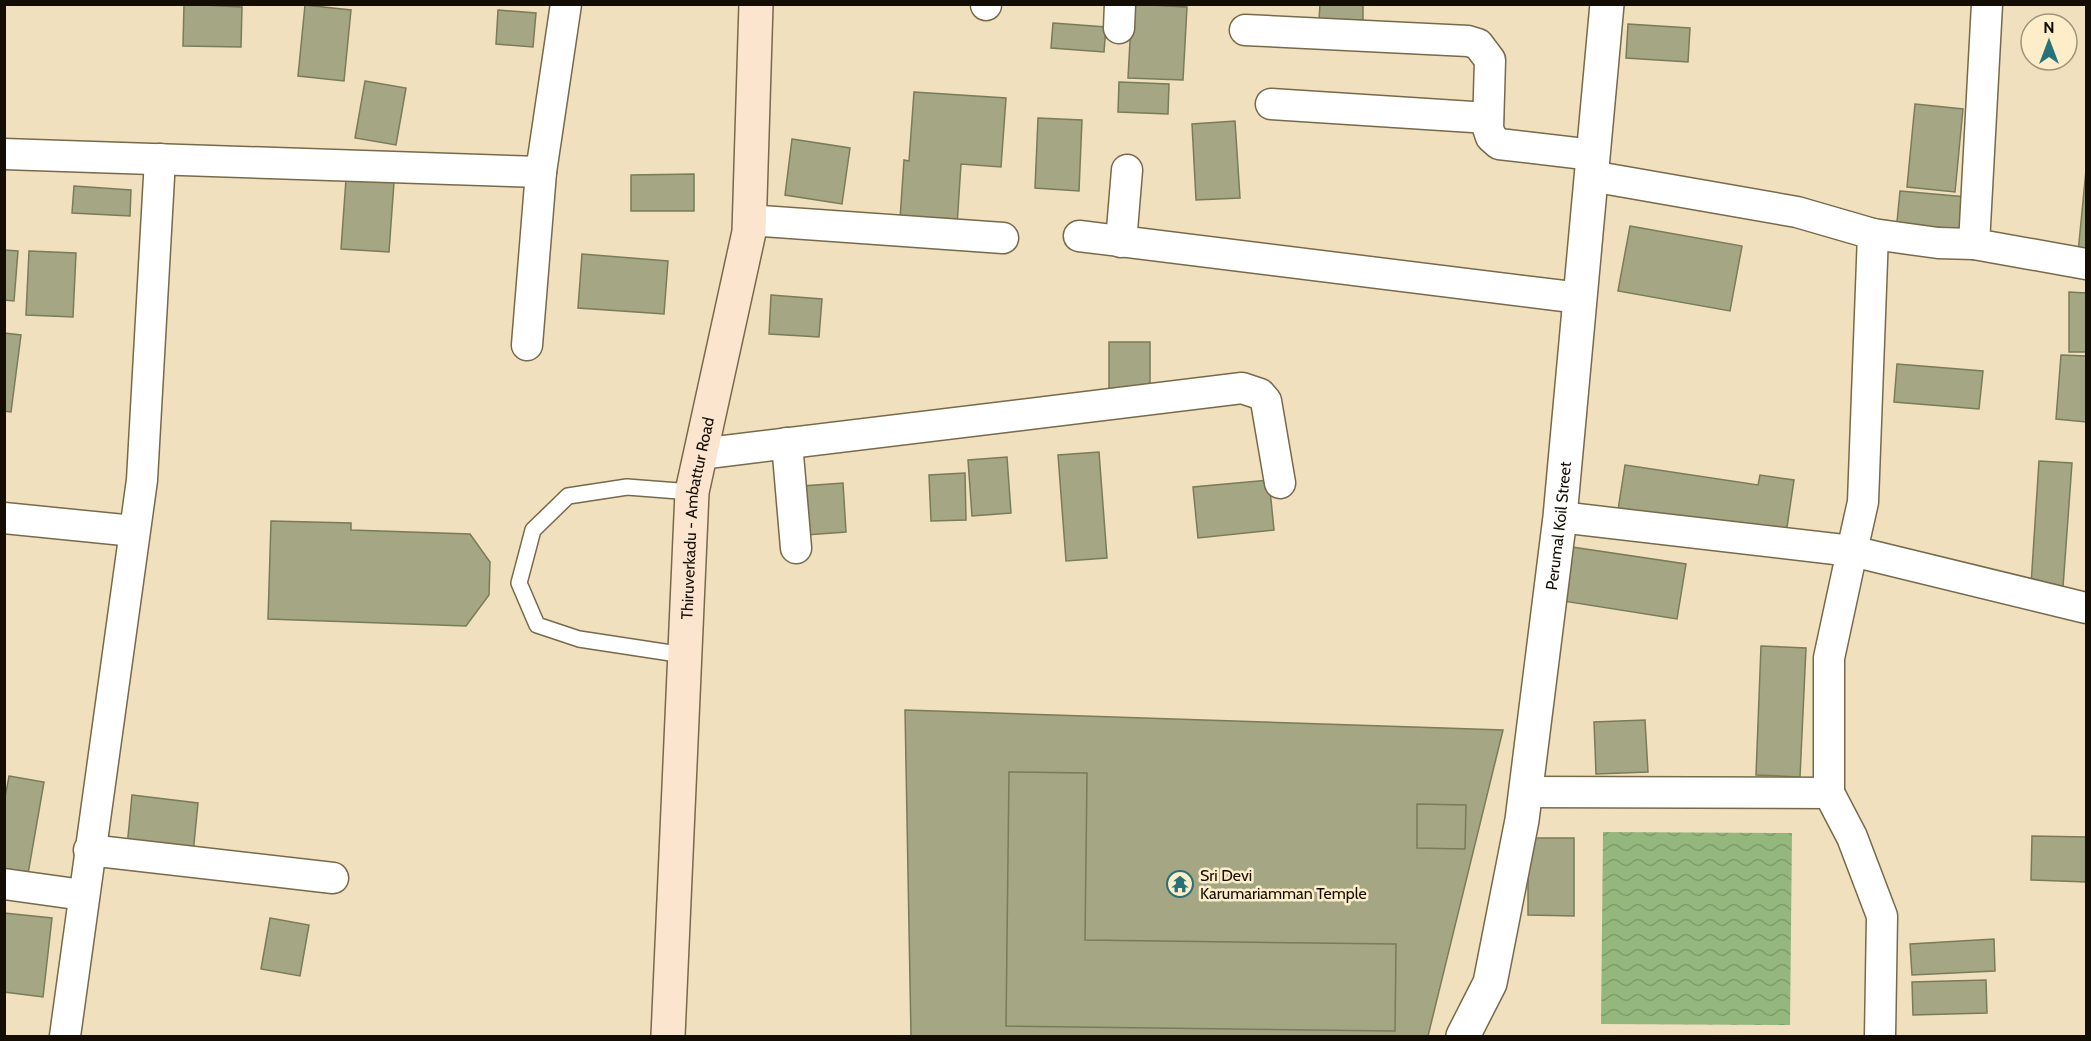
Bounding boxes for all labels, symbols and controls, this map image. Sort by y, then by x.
north arrow [2019,12,2079,72]
text: N [2043,18,2055,37]
street label: Thiruverkadu - Ambattur Road [677,415,718,620]
street label: Perumal Koil Street [1541,460,1575,591]
place label: Sri Devi Karumariamman Temple [1200,866,1367,903]
temple icon: Sri Devi Karumariamman Temple [1165,869,1195,899]

